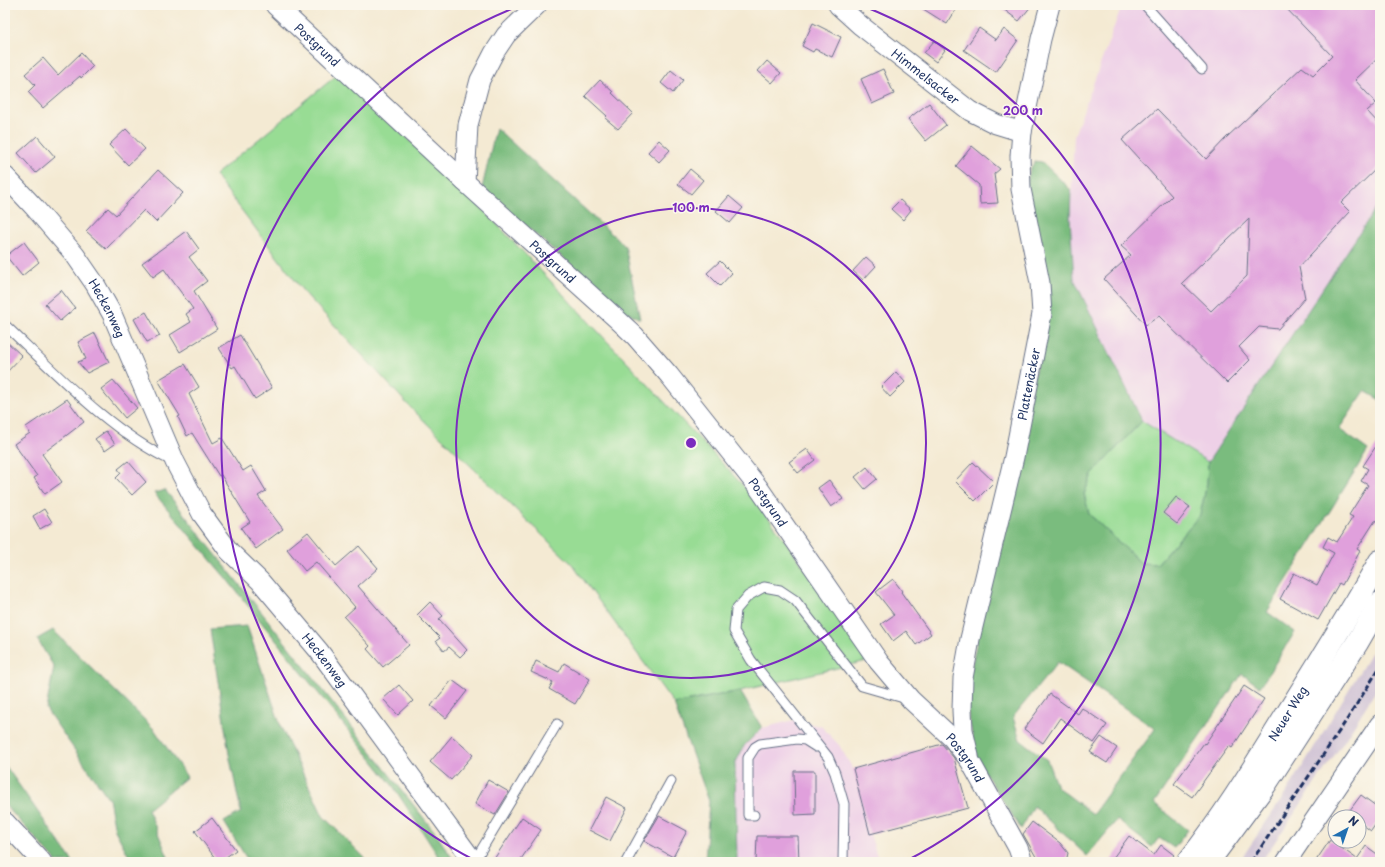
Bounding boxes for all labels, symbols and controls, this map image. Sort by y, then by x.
street label: Postgrund [291,19,344,70]
street label: Himmelsacker [888,44,964,109]
text: 200 m [1003,101,1043,119]
text: 100 m [672,198,710,216]
street label: Postgrund [526,236,580,287]
street label: Heckenweg [85,275,130,341]
street label: Plattenäcker [1012,346,1044,422]
centre of rings [684,436,698,450]
street label: Postgrund [745,473,792,530]
street label: Heckenweg [298,629,352,691]
street label: Neuer Weg [1263,682,1312,744]
street label: Postgrund [943,728,989,785]
north arrow [1327,809,1367,849]
text: N [1345,812,1363,830]

